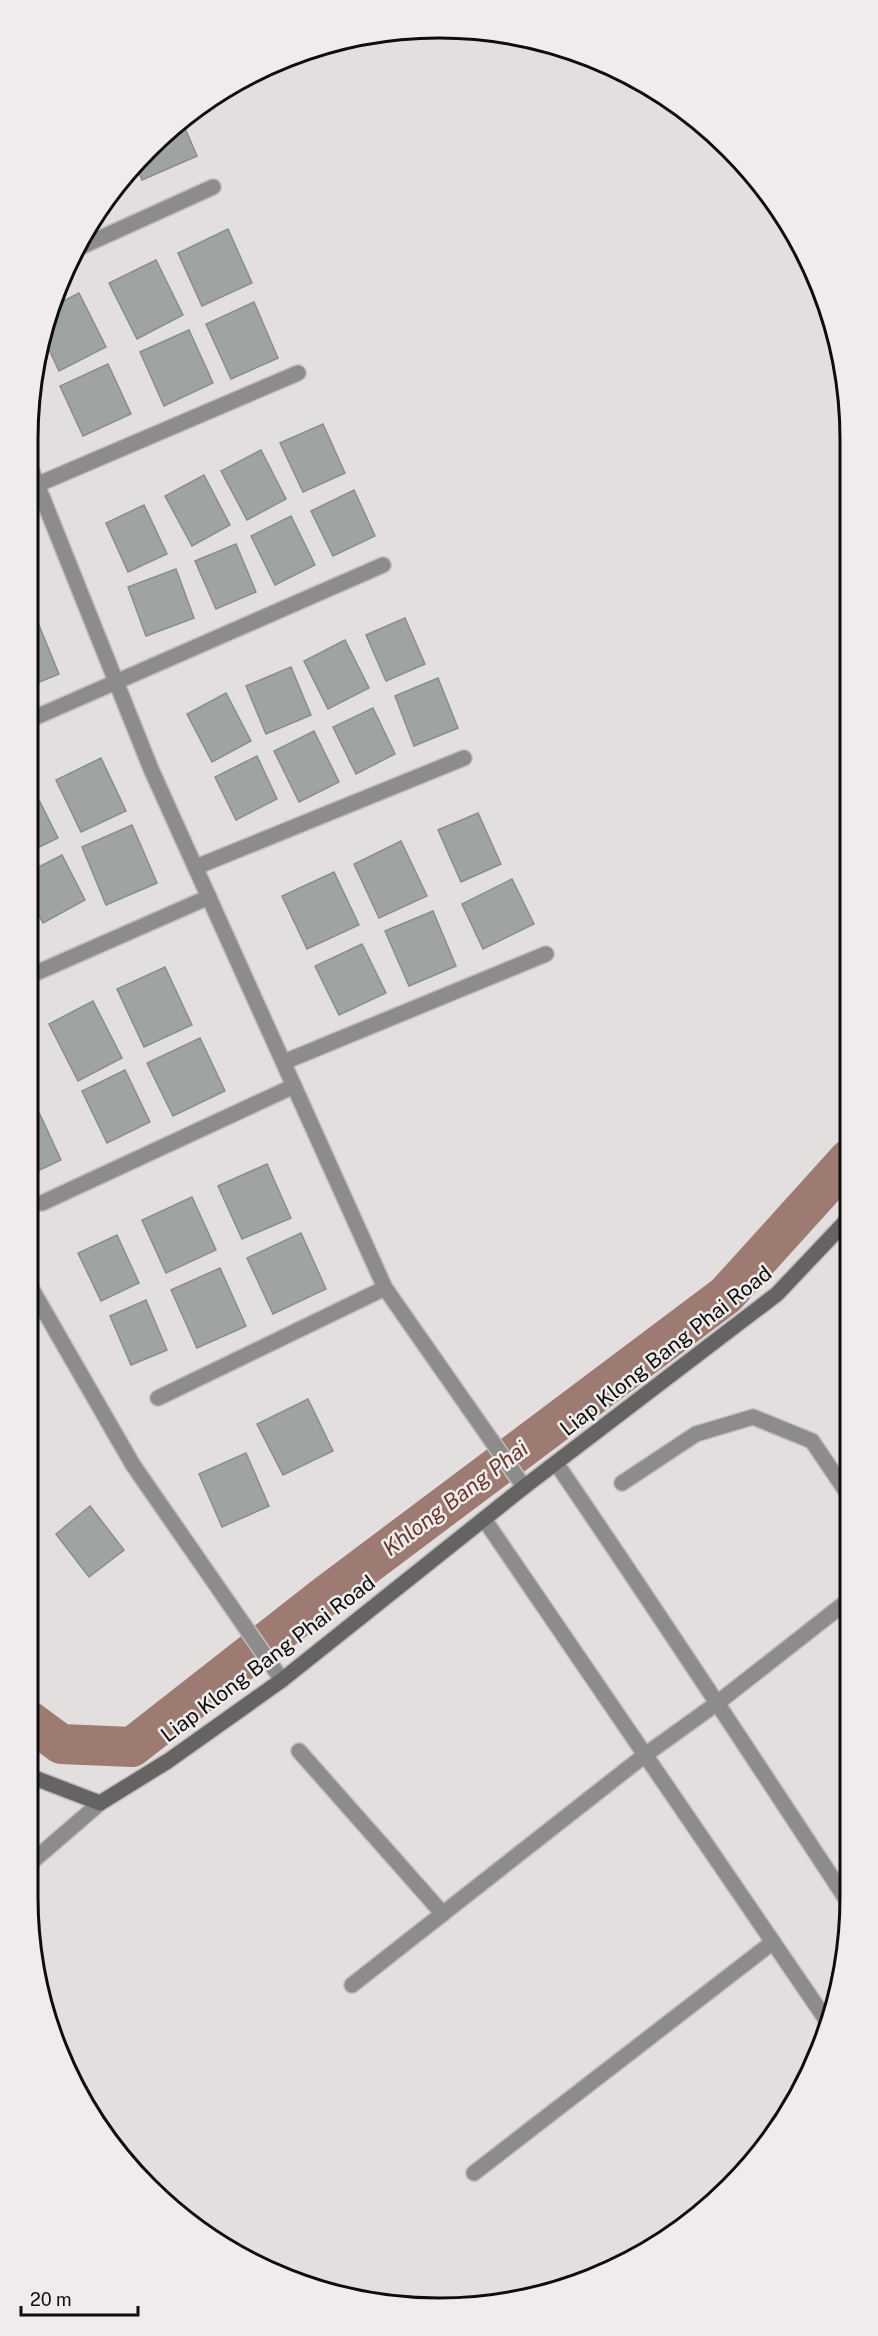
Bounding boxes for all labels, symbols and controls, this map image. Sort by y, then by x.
street label: Liap Klong Bang Phai Road [555,1260,777,1441]
water label: Khlong Bang Phai [377,1435,533,1561]
street label: Liap Klong Bang Phai Road [156,1570,380,1747]
scale bar [21,2279,138,2317]
text: 20 m [30,2289,72,2310]

